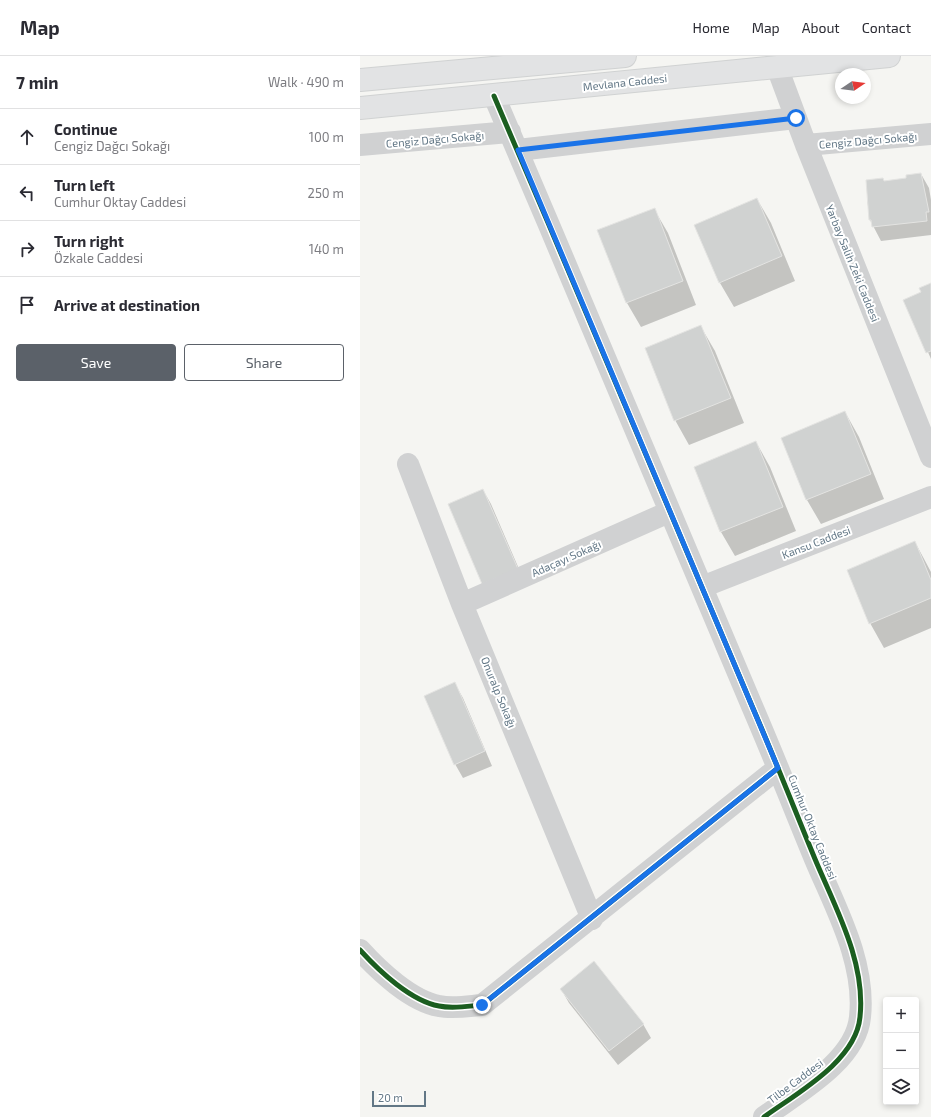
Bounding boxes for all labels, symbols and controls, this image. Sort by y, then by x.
text: Map [20,16,60,39]
text: Home [693,19,730,36]
text: Map [752,19,780,36]
text: About [802,19,840,36]
text: Contact [862,19,911,36]
north arrow [835,68,871,104]
street label: Mevlana Caddesi [582,71,668,93]
text: 7 min [16,72,59,92]
text: Walk · 490 m [268,74,344,90]
route start [787,109,805,127]
text: Continue [54,120,117,138]
icon: ahead [16,126,38,148]
street label: Cengiz Dağcı Sokağı [385,128,485,150]
text: 100 m [309,129,344,145]
street label: Cengiz Dağcı Sokağı [818,129,918,151]
text: Cengiz Dağcı Sokağı [54,138,170,154]
text: Turn left [54,176,115,194]
icon: left [16,182,38,204]
text: 250 m [308,185,344,201]
text: Cumhur Oktay Caddesi [54,194,186,210]
street label: Yarbay Salih Zeki Caddesi [823,202,883,324]
text: Turn right [54,232,124,250]
icon: right [16,238,38,260]
text: 140 m [309,241,344,257]
text: Özkale Caddesi [54,250,143,266]
icon: arrive [16,294,38,316]
text: Arrive at destination [54,296,200,314]
button: Save [16,344,176,381]
button: Share [184,344,344,381]
street label: Kansu Caddesi [780,523,852,561]
street label: Adaçayı Sokağı [529,537,603,580]
street label: Onuralp Sokağı [479,655,519,729]
street label: Cumhur Oktay Caddesi [786,773,840,881]
route end [473,996,491,1014]
map controls [883,997,919,1105]
button: + [883,997,919,1033]
button: − [883,1033,919,1069]
street label: Tilbe Caddesi [765,1056,825,1106]
button: layers [883,1069,919,1105]
scale bar [372,1089,426,1108]
text: 20 m [378,1091,403,1104]

